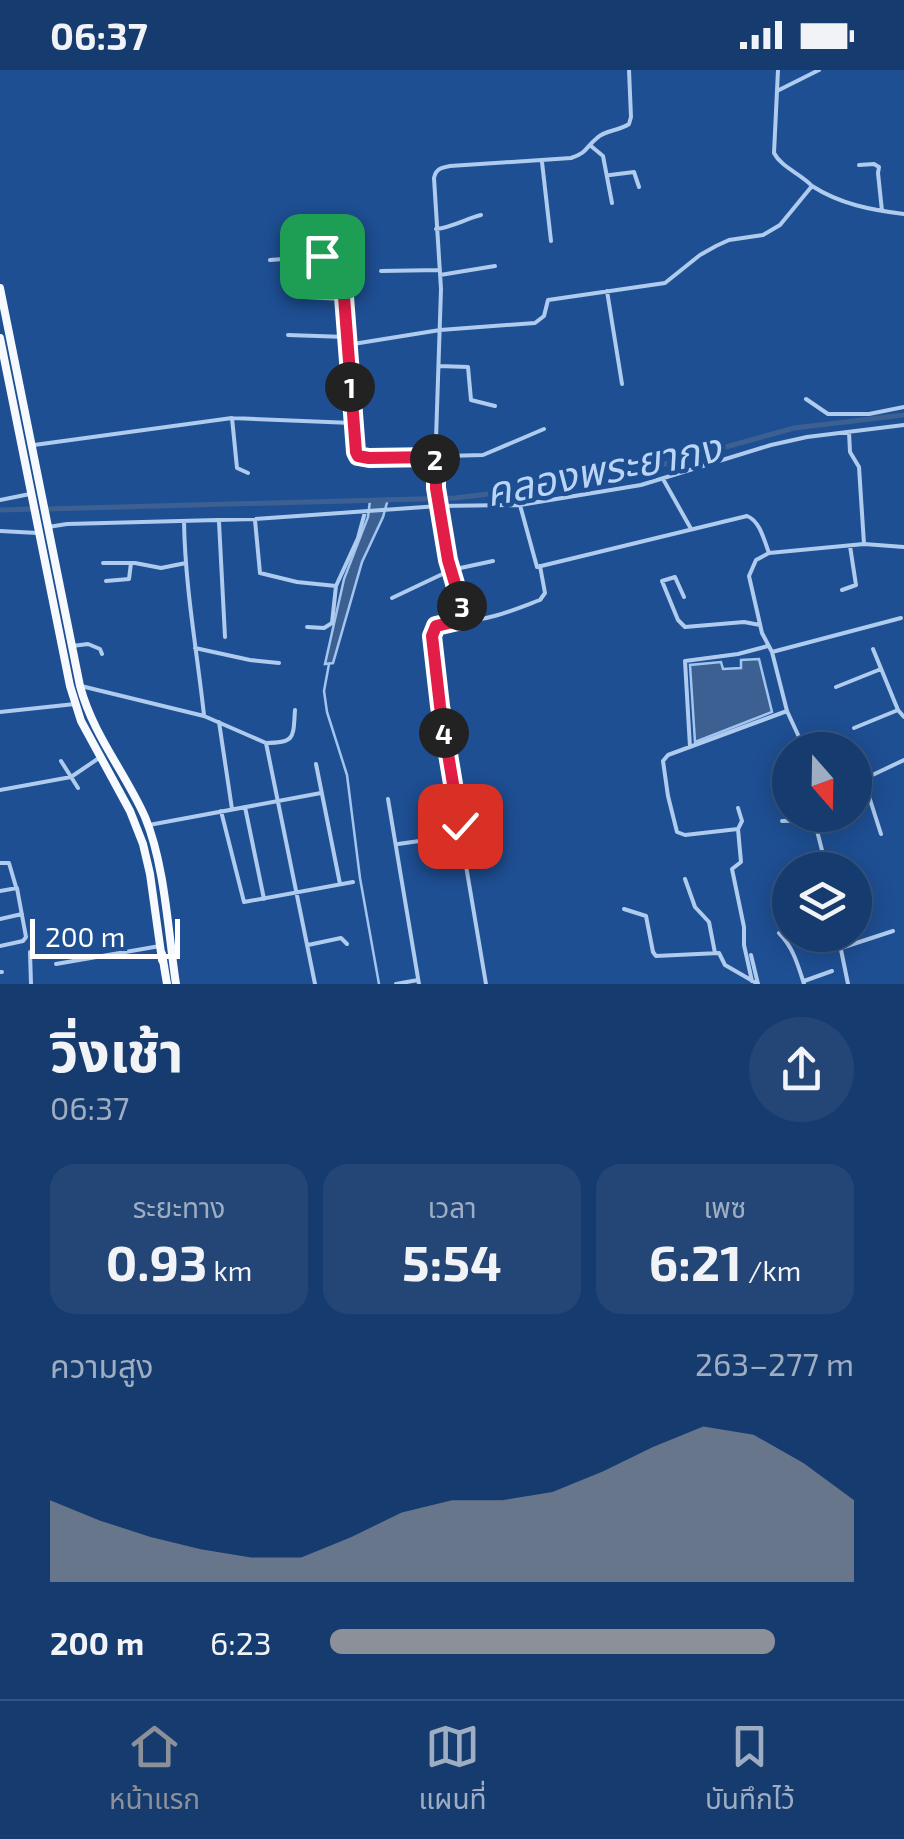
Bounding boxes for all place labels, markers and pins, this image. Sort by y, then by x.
pin [280,214,365,299]
pin: 1 [325,362,375,412]
pin: 2 [410,434,460,484]
pin: 3 [437,581,487,631]
pin: 4 [419,708,469,758]
pin [418,784,503,869]

